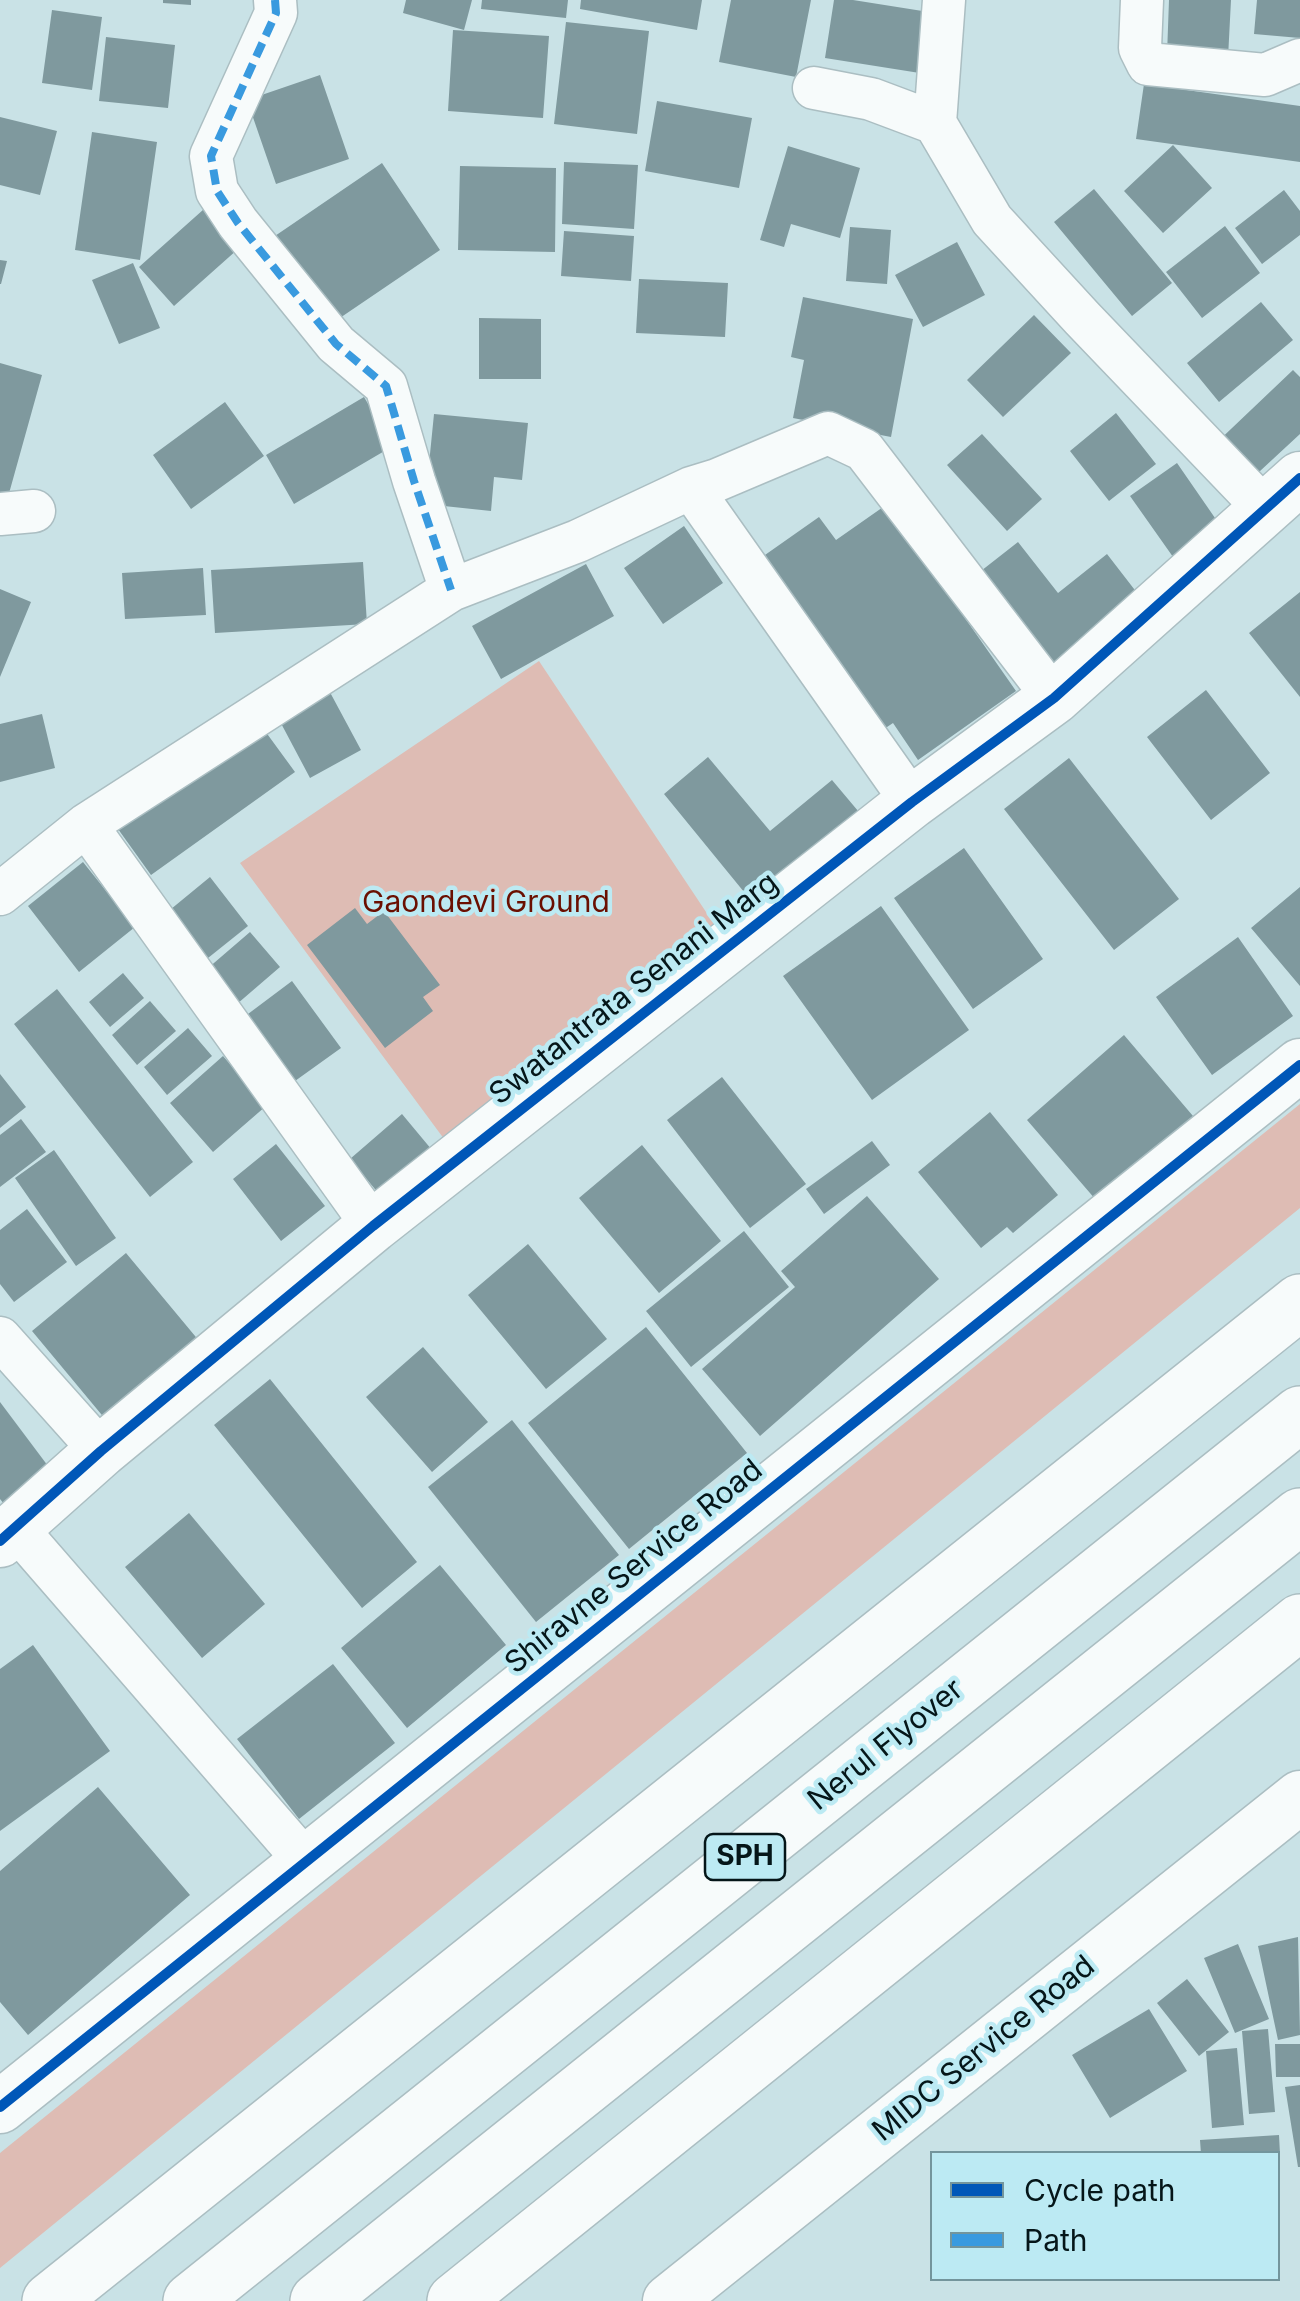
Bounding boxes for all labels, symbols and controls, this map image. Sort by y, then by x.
street label: Swatantrata Senani Marg [483,865,785,1113]
park label: Gaondevi Ground [362,885,610,921]
street label: Shiravne Service Road [498,1452,770,1682]
street label: Nerul Flyover [801,1672,971,1818]
road number: SPH [705,1834,785,1880]
street label: MIDC Service Road [866,1948,1102,2150]
legend [930,2151,1280,2281]
text: Cycle path [1024,2172,1176,2208]
text: Path [1024,2222,1088,2258]

